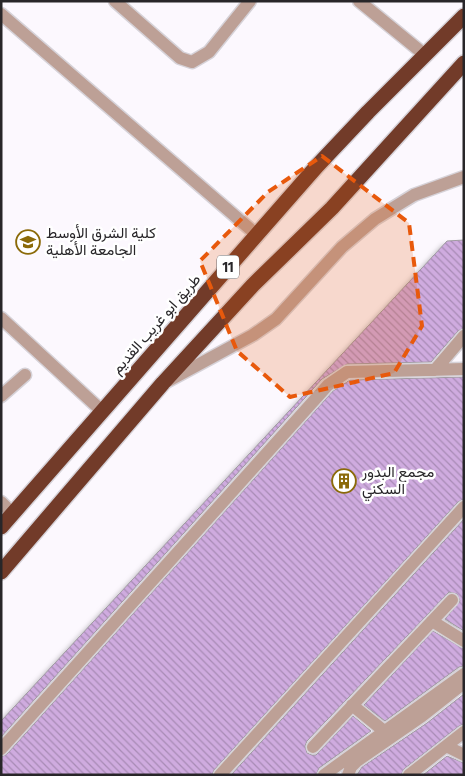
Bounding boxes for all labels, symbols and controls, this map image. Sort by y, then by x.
place label: كلية الشرق الأوسط الجامعة الأهلية [46,224,156,259]
school or university icon: كلية الشرق الأوسط الجامعة الأهلية [15,229,41,255]
road number: 11 [217,256,239,278]
street label: طريق ابو غريب القديم [108,270,205,378]
place label: مجمع البدور السكني [361,463,434,502]
building icon: مجمع البدور السكني [331,468,357,494]

